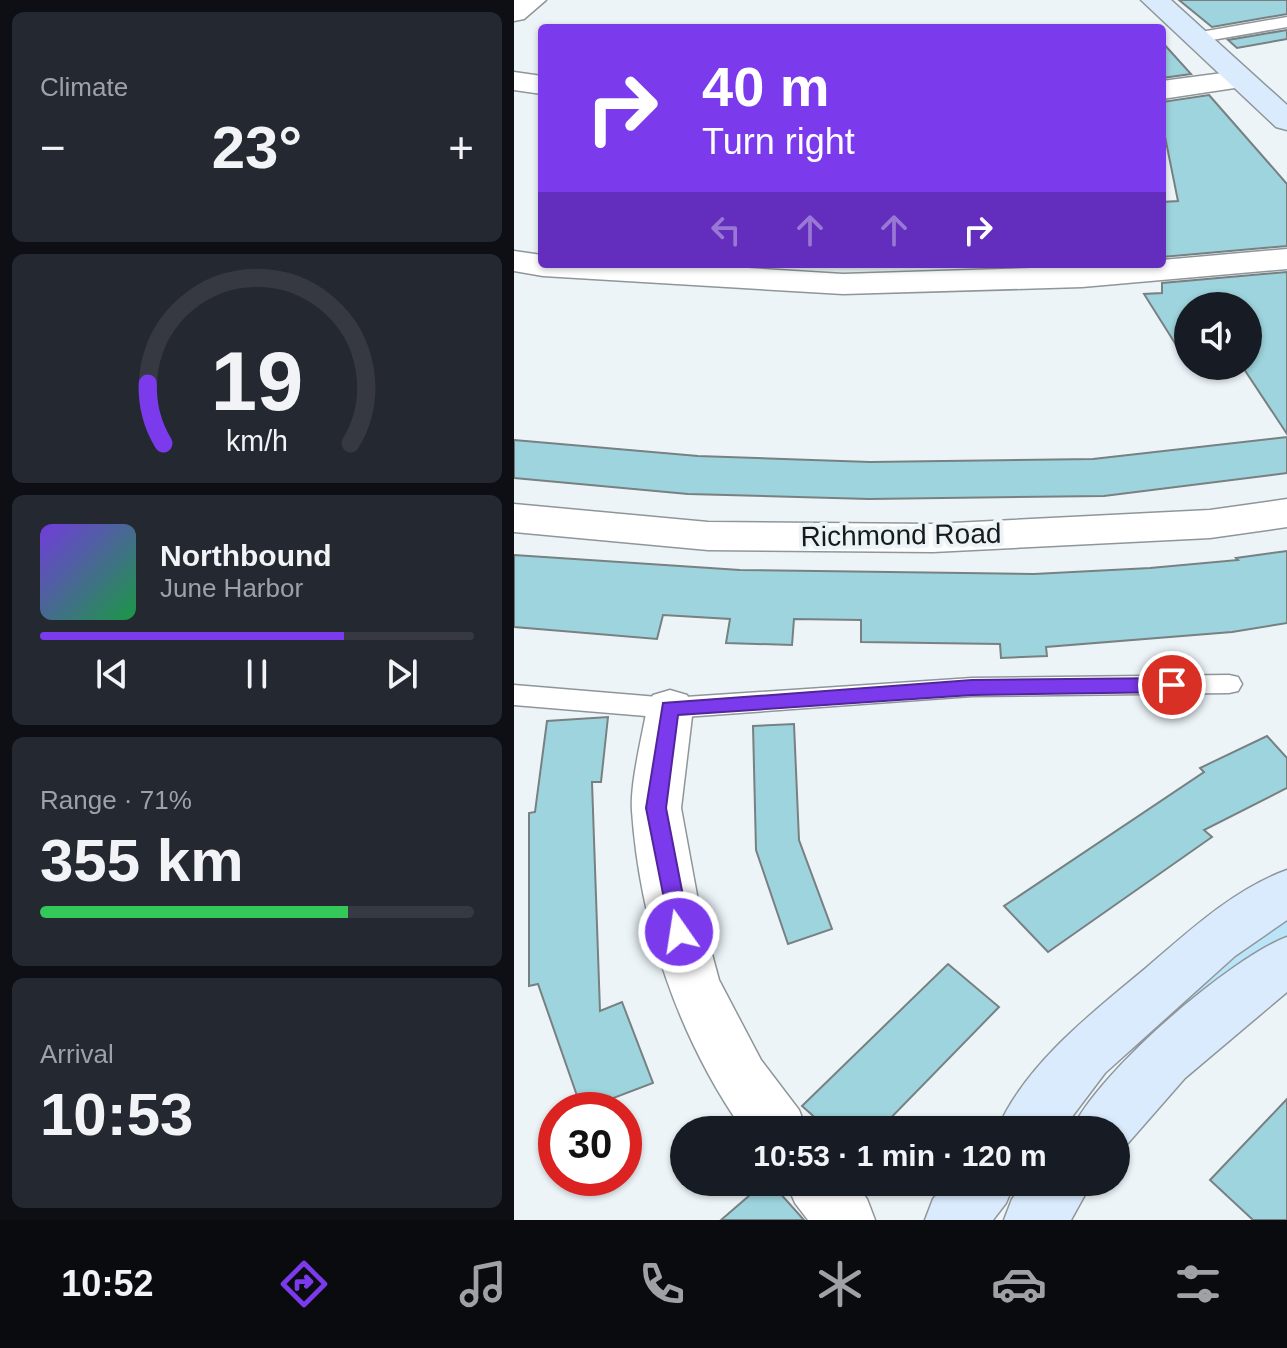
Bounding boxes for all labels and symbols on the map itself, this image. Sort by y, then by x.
street label: Richmond Road [800,518,1002,552]
pin [1138,651,1206,719]
position arrow [637,890,721,974]
speed limit sign: 30 [538,1092,642,1196]

